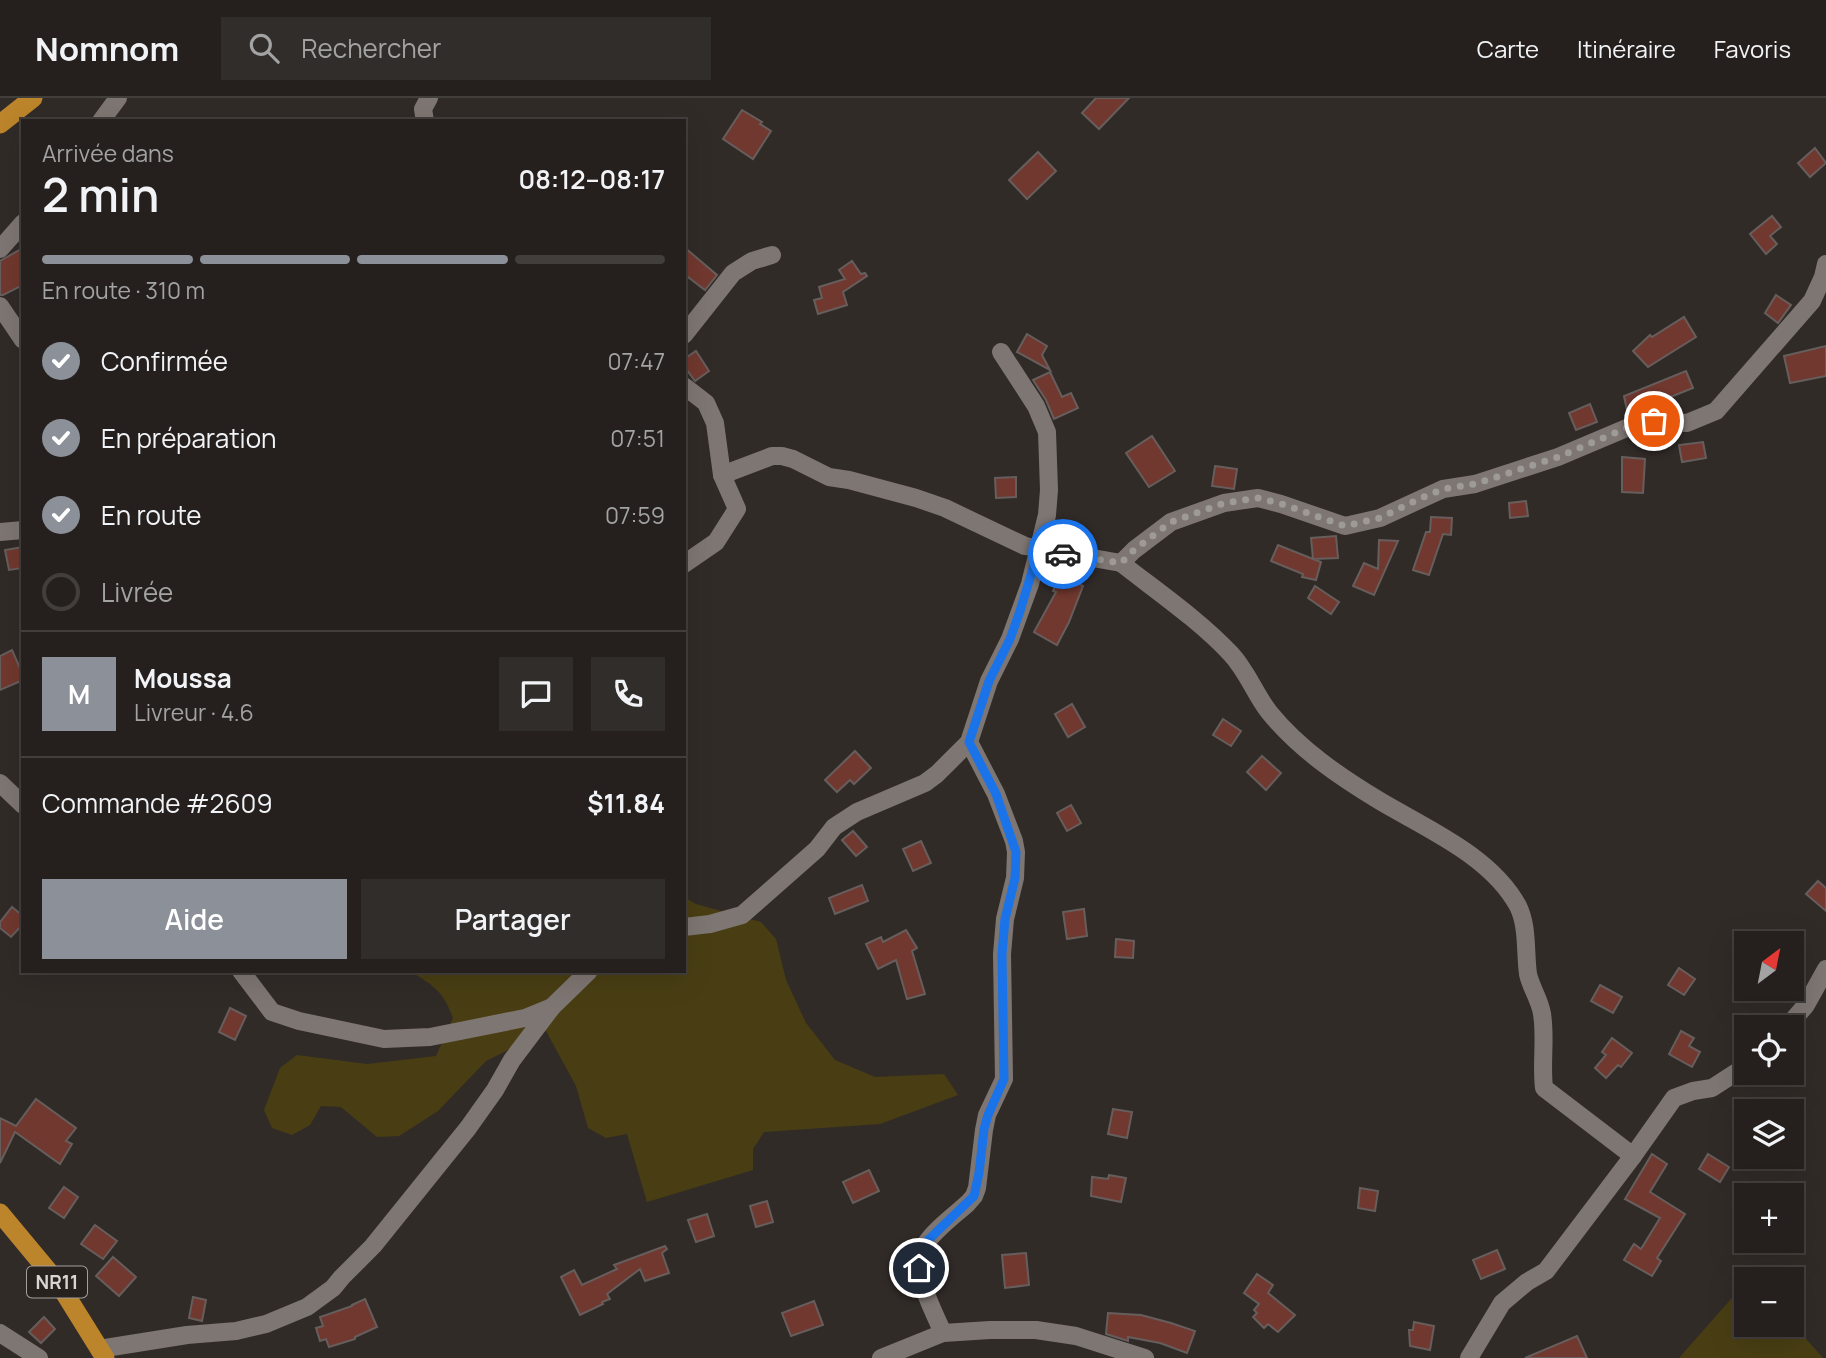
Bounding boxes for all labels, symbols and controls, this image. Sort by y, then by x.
search box [221,17,711,80]
text: Nomnom [35,26,179,71]
icon: search [245,29,283,67]
text: Rechercher [301,30,441,66]
text: Carte [1477,32,1539,65]
text: Itinéraire [1577,32,1676,65]
text: Favoris [1714,32,1791,65]
text: Arrivée dans [42,137,174,169]
text: 08:12–08:17 [518,161,665,197]
text: 2 min [42,163,159,226]
text: En route · 310 m [42,274,205,306]
icon: check [42,342,80,380]
text: Confirmée [101,343,228,379]
text: 07:47 [607,345,665,377]
pin [1624,391,1684,451]
icon: bag [1635,402,1673,440]
icon: check [42,419,80,457]
text: En préparation [101,420,276,456]
text: 07:51 [610,422,665,454]
icon: check [42,496,80,534]
text: En route [101,497,202,533]
text: 07:59 [605,499,665,531]
courier [1028,519,1098,589]
icon: car [1044,535,1082,573]
text: Livrée [101,574,173,610]
button: chat [499,657,573,731]
button: phone [591,657,665,731]
text: Moussa [134,660,232,696]
text: M [68,676,90,712]
text: Livreur · 4.6 [134,696,254,728]
text: Commande #2609 [42,785,273,821]
text: $11.84 [587,785,665,821]
button: Aide [42,879,347,959]
button: Partager [361,879,665,959]
north arrow [1734,931,1804,1001]
map controls [1734,931,1804,1337]
button: locate [1734,1015,1804,1085]
button: layers [1734,1099,1804,1169]
button: + [1734,1183,1804,1253]
pin [889,1238,949,1298]
icon: home [900,1249,938,1287]
road number: NR11 [27,1266,87,1298]
button: − [1734,1267,1804,1337]

